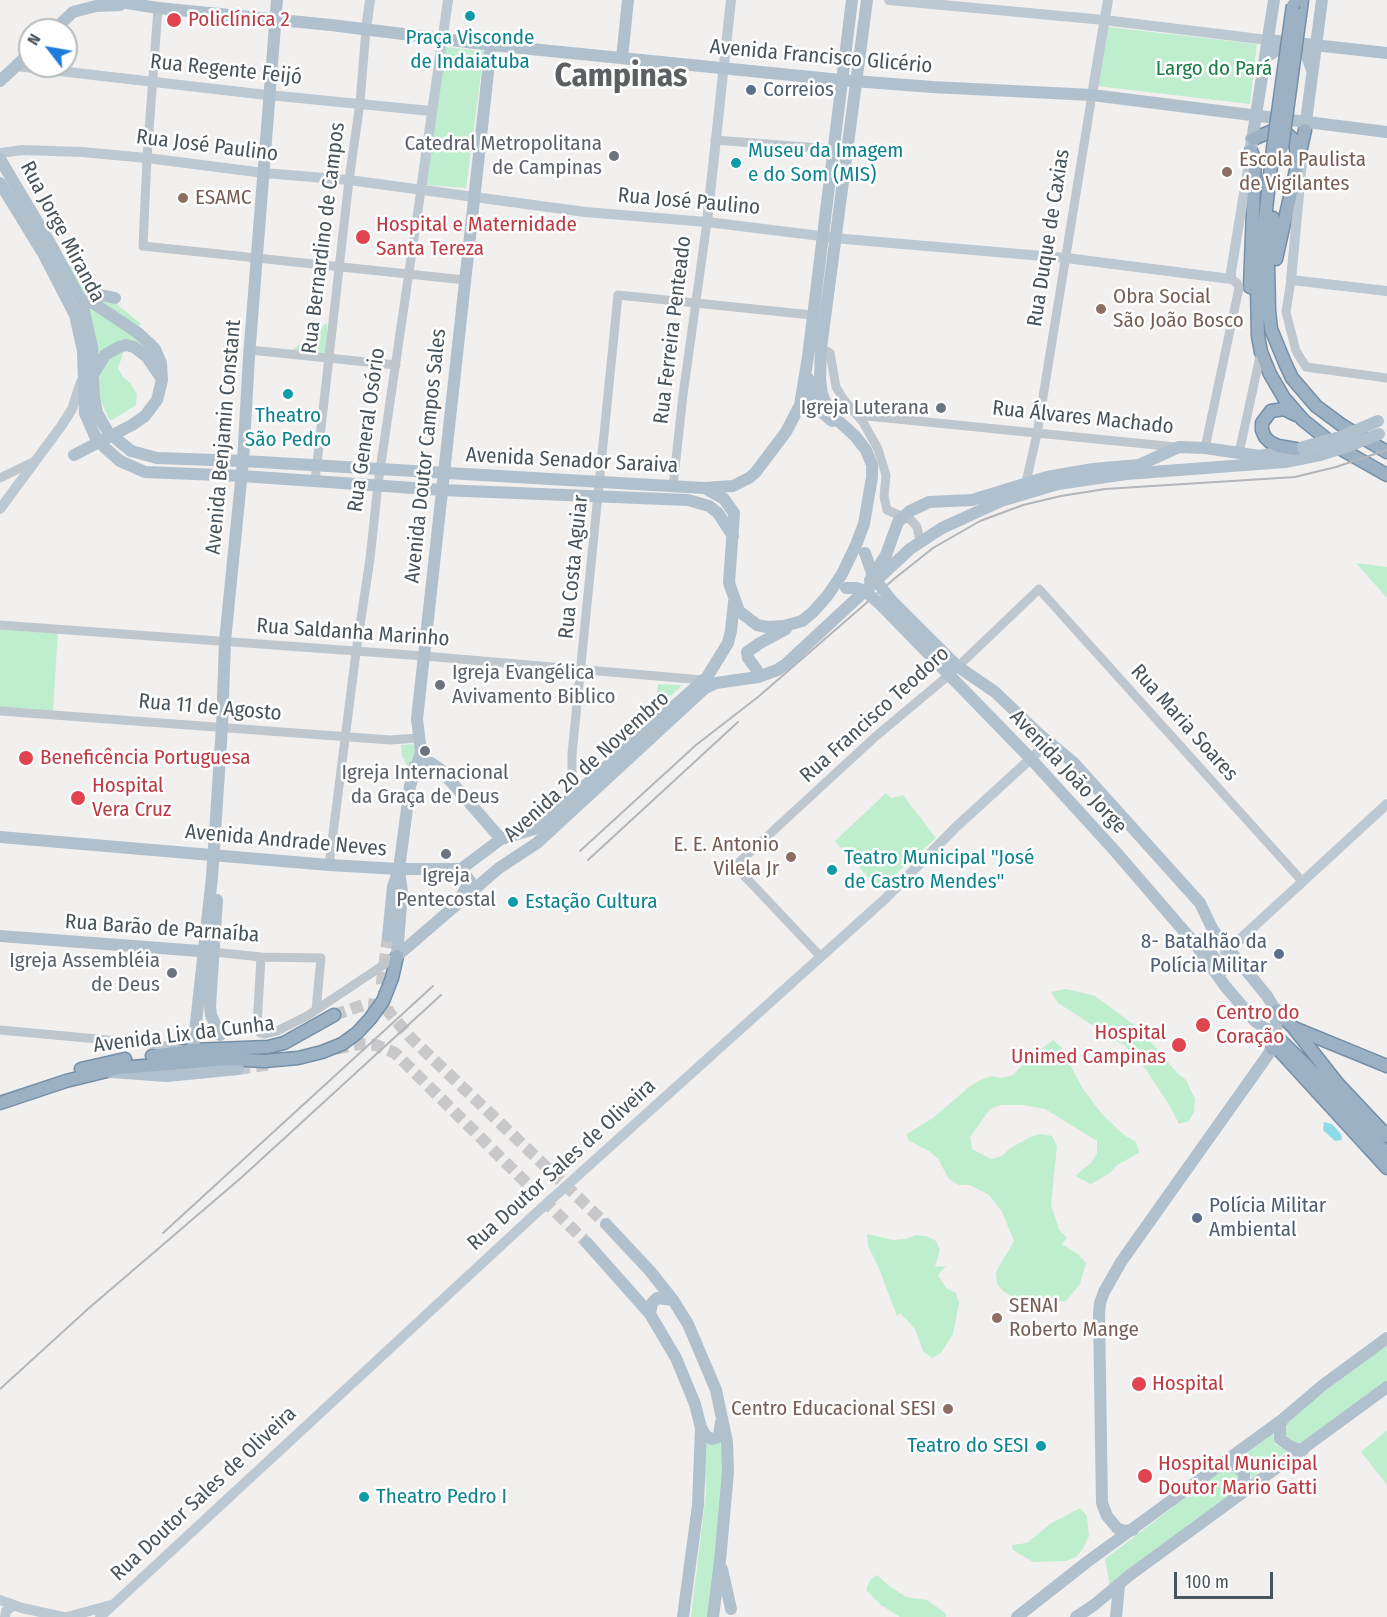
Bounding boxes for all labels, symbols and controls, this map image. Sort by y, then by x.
place label: Policlínica 2 [188,7,290,33]
marker: Praça Visconde de Indaiatuba [463,9,477,23]
marker: Policlínica 2 [165,11,183,29]
north arrow [18,18,78,78]
place label: Praça Visconde de Indaiatuba [406,25,534,75]
text: N [23,30,44,49]
street label: Avenida Francisco Glicério [709,35,933,79]
street label: Rua Regente Feijó [149,50,303,90]
park label: Largo do Pará [1156,56,1272,82]
district label: Campinas [555,57,687,97]
place label: Correios [763,77,834,103]
marker: Correios [744,83,758,97]
street label: Rua Bernardino de Campos [297,121,351,355]
street label: Rua José Paulino [135,125,279,167]
place label: Catedral Metropolitana de Campinas [404,131,602,181]
place label: Museu da Imagem e do Som (MIS) [748,138,903,188]
street label: Rua Duque de Caxias [1023,147,1075,329]
place label: Escola Paulista de Vigilantes [1239,147,1366,197]
marker: Catedral Metropolitana de Campinas [607,149,621,163]
marker: Museu da Imagem e do Som (MIS) [729,156,743,170]
street label: Rua Jorge Miranda [14,157,110,307]
marker: Escola Paulista de Vigilantes [1220,165,1234,179]
street label: Rua José Paulino [617,183,761,221]
place label: ESAMC [195,185,251,211]
marker: ESAMC [176,191,190,205]
place label: Hospital e Maternidade Santa Tereza [376,212,577,262]
marker: Hospital e Maternidade Santa Tereza [354,228,372,246]
street label: Rua Ferreira Penteado [649,235,697,425]
place label: Obra Social São João Bosco [1113,284,1244,334]
marker: Obra Social São João Bosco [1094,302,1108,316]
street label: Avenida Benjamin Constant [201,318,247,556]
street label: Avenida Doutor Campos Sales [400,327,452,585]
street label: Rua General Osório [343,346,391,514]
marker: Theatro São Pedro [281,387,295,401]
place label: Igreja Luterana [801,395,929,421]
street label: Rua Álvares Machado [991,396,1175,440]
marker: Igreja Luterana [934,401,948,415]
place label: Theatro São Pedro [245,403,331,453]
street label: Avenida Senador Saraiva [465,443,679,479]
street label: Rua Costa Aguiar [554,494,594,640]
street label: Rua Saldanha Marinho [256,614,450,652]
street label: Rua Francisco Teodoro [795,641,955,789]
street label: Rua Maria Soares [1125,659,1243,787]
place label: Igreja Evangélica Avivamento Biblico [452,660,616,710]
marker: Igreja Evangélica Avivamento Biblico [433,678,447,692]
street label: Avenida 20 de Novembro [499,686,675,848]
street label: Rua 11 de Agosto [137,689,283,727]
street label: Avenida João Jorge [1004,705,1132,839]
marker: Igreja Internacional da Graça de Deus [418,744,432,758]
place label: Beneficência Portuguesa [40,745,251,771]
marker: Beneficência Portuguesa [17,749,35,767]
place label: Igreja Internacional da Graça de Deus [341,760,509,810]
place label: Hospital Vera Cruz [92,773,171,823]
marker: Hospital Vera Cruz [69,789,87,807]
street label: Avenida Andrade Neves [184,820,388,862]
place label: E. E. Antonio Vilela Jr [673,832,779,882]
place label: Teatro Municipal "José de Castro Mendes" [844,845,1034,895]
marker: Igreja Pentecostal [439,847,453,861]
marker: E. E. Antonio Vilela Jr [784,850,798,864]
place label: Igreja Pentecostal [396,863,496,913]
marker: Teatro Municipal "José de Castro Mendes" [825,863,839,877]
place label: Estação Cultura [525,889,657,915]
marker: Estação Cultura [506,895,520,909]
street label: Rua Barão de Parnaíba [64,910,260,948]
place label: 8- Batalhão da Polícia Militar [1141,929,1267,979]
marker: 8- Batalhão da Polícia Militar [1272,947,1286,961]
place label: Igreja Assembléia de Deus [9,948,160,998]
marker: Igreja Assembléia de Deus [165,966,179,980]
place label: Centro do Coração [1216,1000,1300,1050]
street label: Avenida Lix da Cunha [92,1011,276,1059]
marker: Centro do Coração [1194,1016,1212,1034]
place label: Hospital Unimed Campinas [1011,1020,1166,1070]
marker: Hospital Unimed Campinas [1170,1036,1188,1054]
street label: Rua Doutor Sales de Oliveira [463,1074,661,1256]
place label: Polícia Militar Ambiental [1209,1193,1326,1243]
marker: Polícia Militar Ambiental [1190,1211,1204,1225]
place label: SENAI Roberto Mange [1009,1293,1139,1343]
marker: SENAI Roberto Mange [990,1311,1004,1325]
place label: Hospital [1152,1371,1224,1397]
marker: Hospital [1130,1375,1148,1393]
place label: Centro Educacional SESI [731,1396,936,1422]
street label: Rua Doutor Sales de Oliveira [106,1401,302,1587]
marker: Centro Educacional SESI [941,1402,955,1416]
place label: Teatro do SESI [907,1433,1029,1459]
marker: Teatro do SESI [1034,1439,1048,1453]
place label: Hospital Municipal Doutor Mario Gatti [1158,1451,1318,1501]
marker: Hospital Municipal Doutor Mario Gatti [1136,1467,1154,1485]
place label: Theatro Pedro I [376,1484,507,1510]
marker: Theatro Pedro I [357,1490,371,1504]
scale bar [1177,1560,1276,1598]
text: 100 m [1185,1571,1229,1593]

